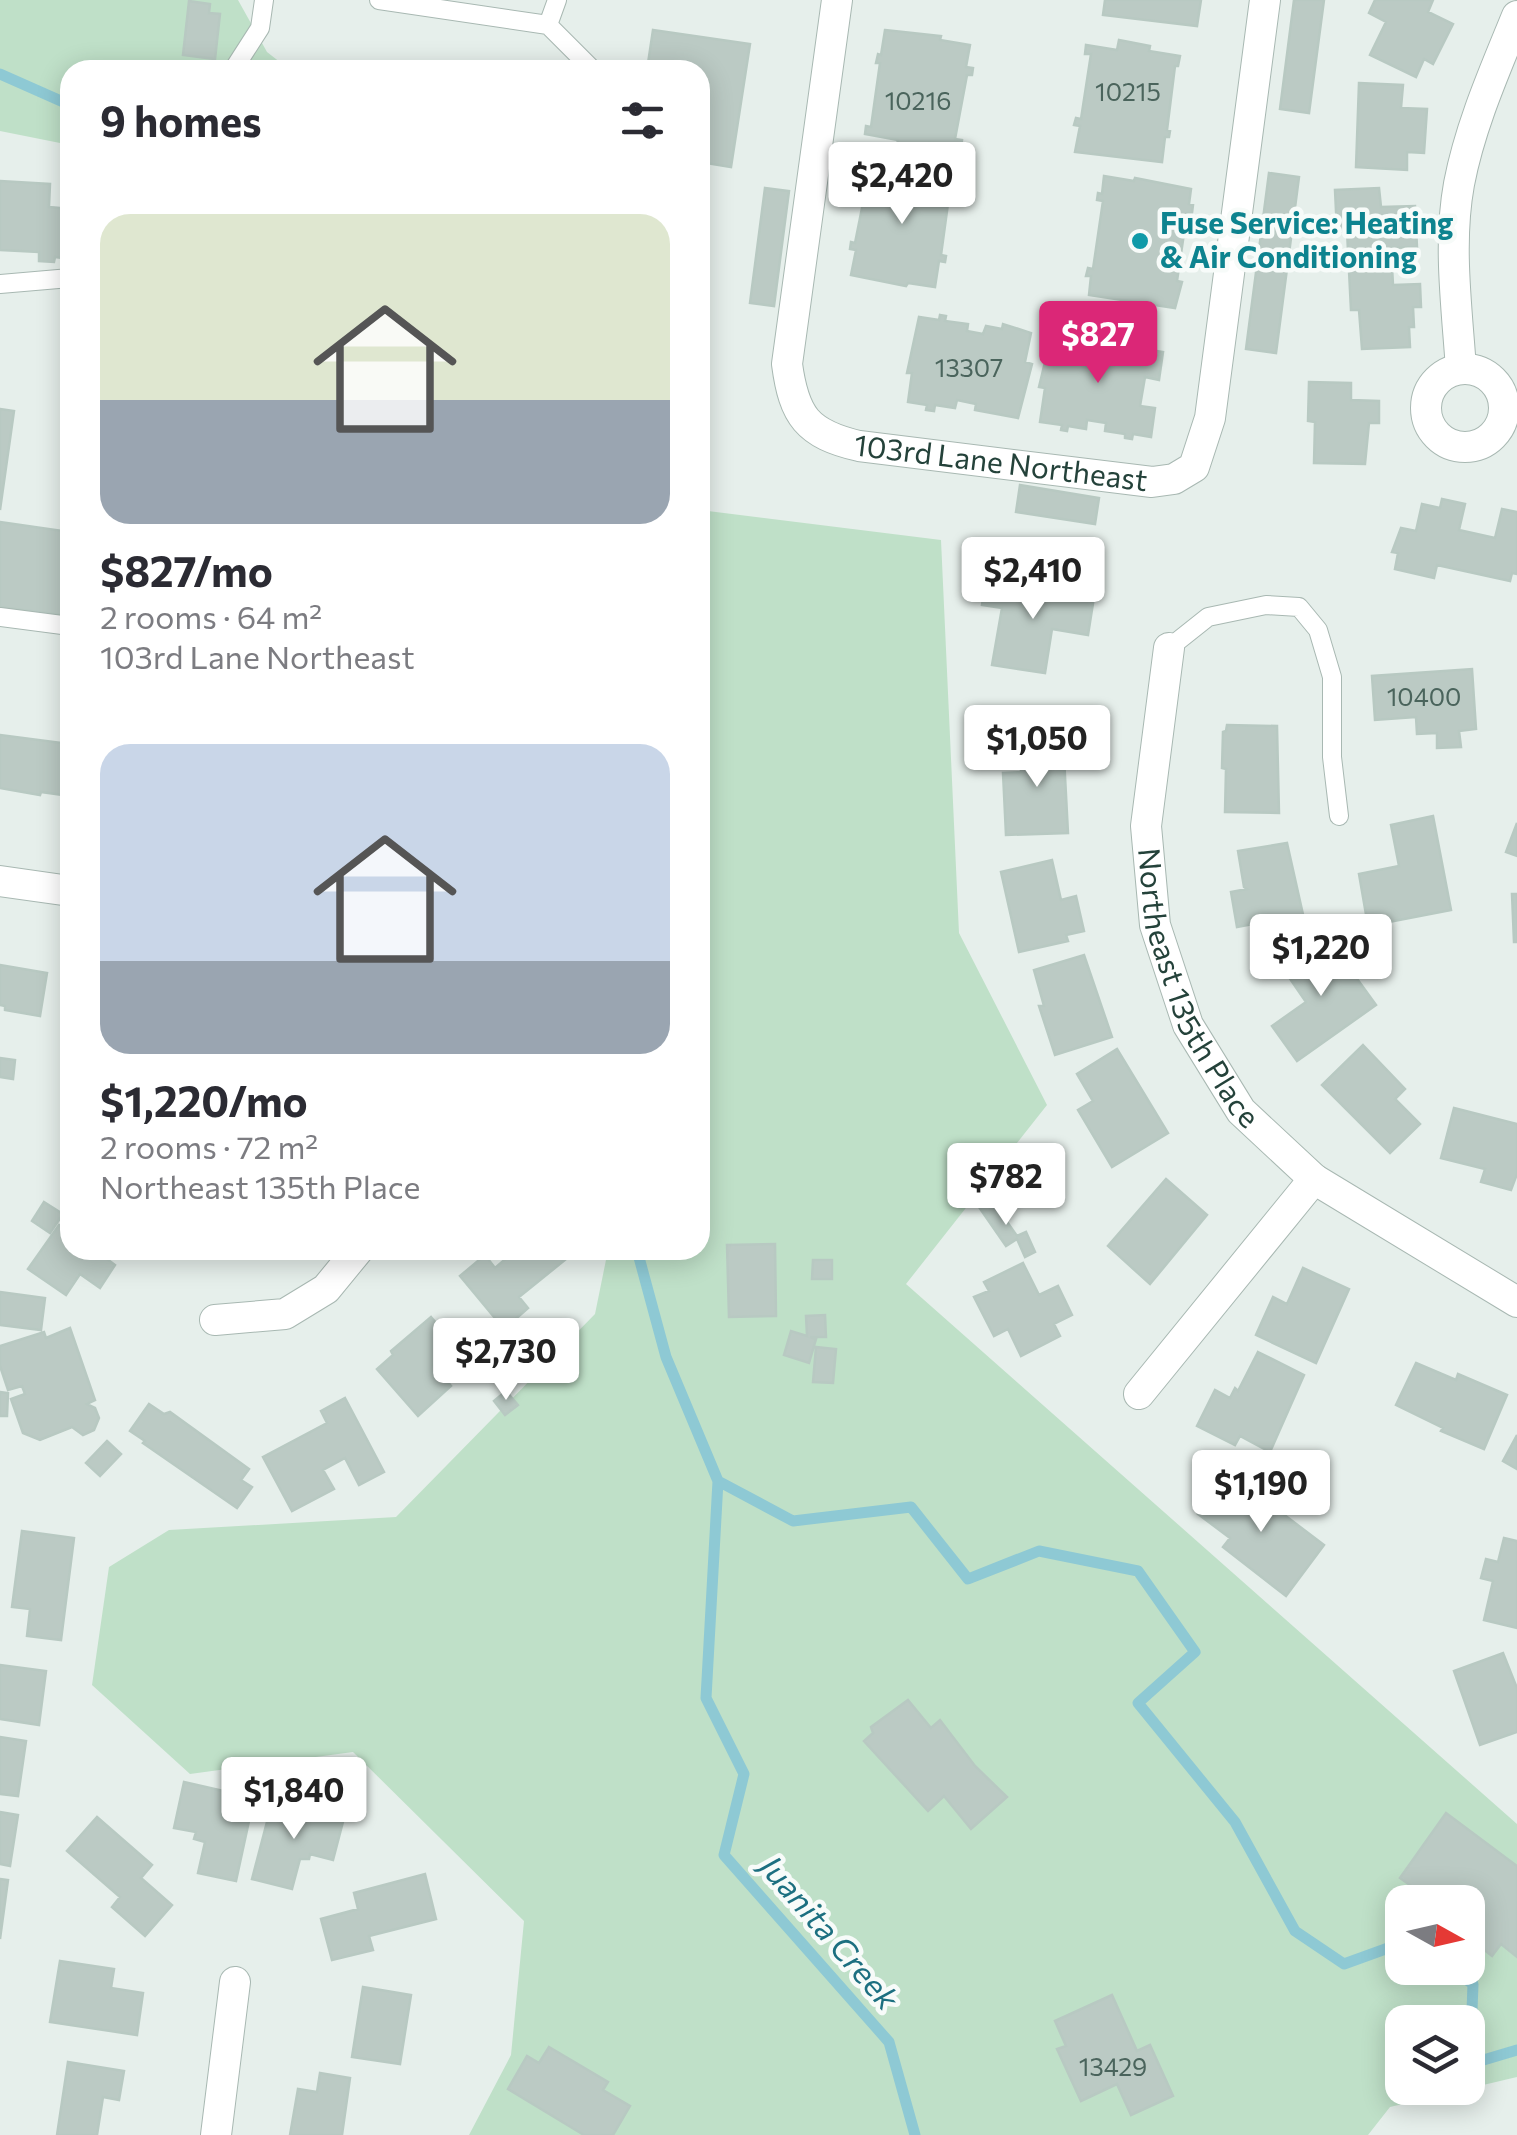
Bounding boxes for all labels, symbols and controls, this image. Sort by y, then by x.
house number: 10215 [1095,76,1161,106]
house number: 10216 [885,85,951,115]
icon: filters [615,93,670,148]
text: 9 homes [100,94,262,146]
pin: $2,420 [821,142,983,227]
text: $2,420 [850,154,954,194]
place label: Fuse Service: Heating & Air Conditioning [1160,203,1454,274]
marker: Fuse Service: Heating & Air Conditioning [1129,230,1151,252]
icon: home [295,279,475,459]
pin: $827 [1039,301,1157,386]
text: $827 [1061,313,1135,353]
house number: 13307 [935,352,1003,382]
street label: 103rd Lane Northeast [852,425,1150,497]
pin: $2,410 [952,537,1114,622]
text: $827/mo [100,544,273,596]
text: $2,410 [984,549,1082,589]
text: 2 rooms · 64 m² [100,596,322,636]
text: 103rd Lane Northeast [100,636,415,676]
house number: 10400 [1387,681,1461,711]
pin: $1,050 [956,705,1118,790]
text: $1,050 [986,717,1088,757]
icon: home [295,809,475,989]
street label: Northeast 135th Place [1132,846,1268,1134]
pin: $1,220 [1240,914,1402,999]
text: $1,220 [1272,926,1370,966]
text: $1,220/mo [100,1074,308,1126]
text: 2 rooms · 72 m² [100,1126,318,1166]
pin: $782 [947,1143,1065,1228]
text: $782 [969,1155,1043,1195]
text: Northeast 135th Place [100,1166,420,1206]
pin: $2,730 [425,1318,587,1403]
text: $2,730 [455,1330,557,1370]
pin: $1,190 [1180,1450,1342,1535]
text: $1,190 [1214,1462,1308,1502]
pin: $1,840 [213,1757,375,1842]
text: $1,840 [243,1769,345,1809]
water label: Juanita Creek [751,1844,909,2018]
north arrow [1385,1885,1485,1985]
map controls [1385,1885,1485,2105]
button: layers [1385,2005,1485,2105]
house number: 13429 [1079,2051,1147,2081]

